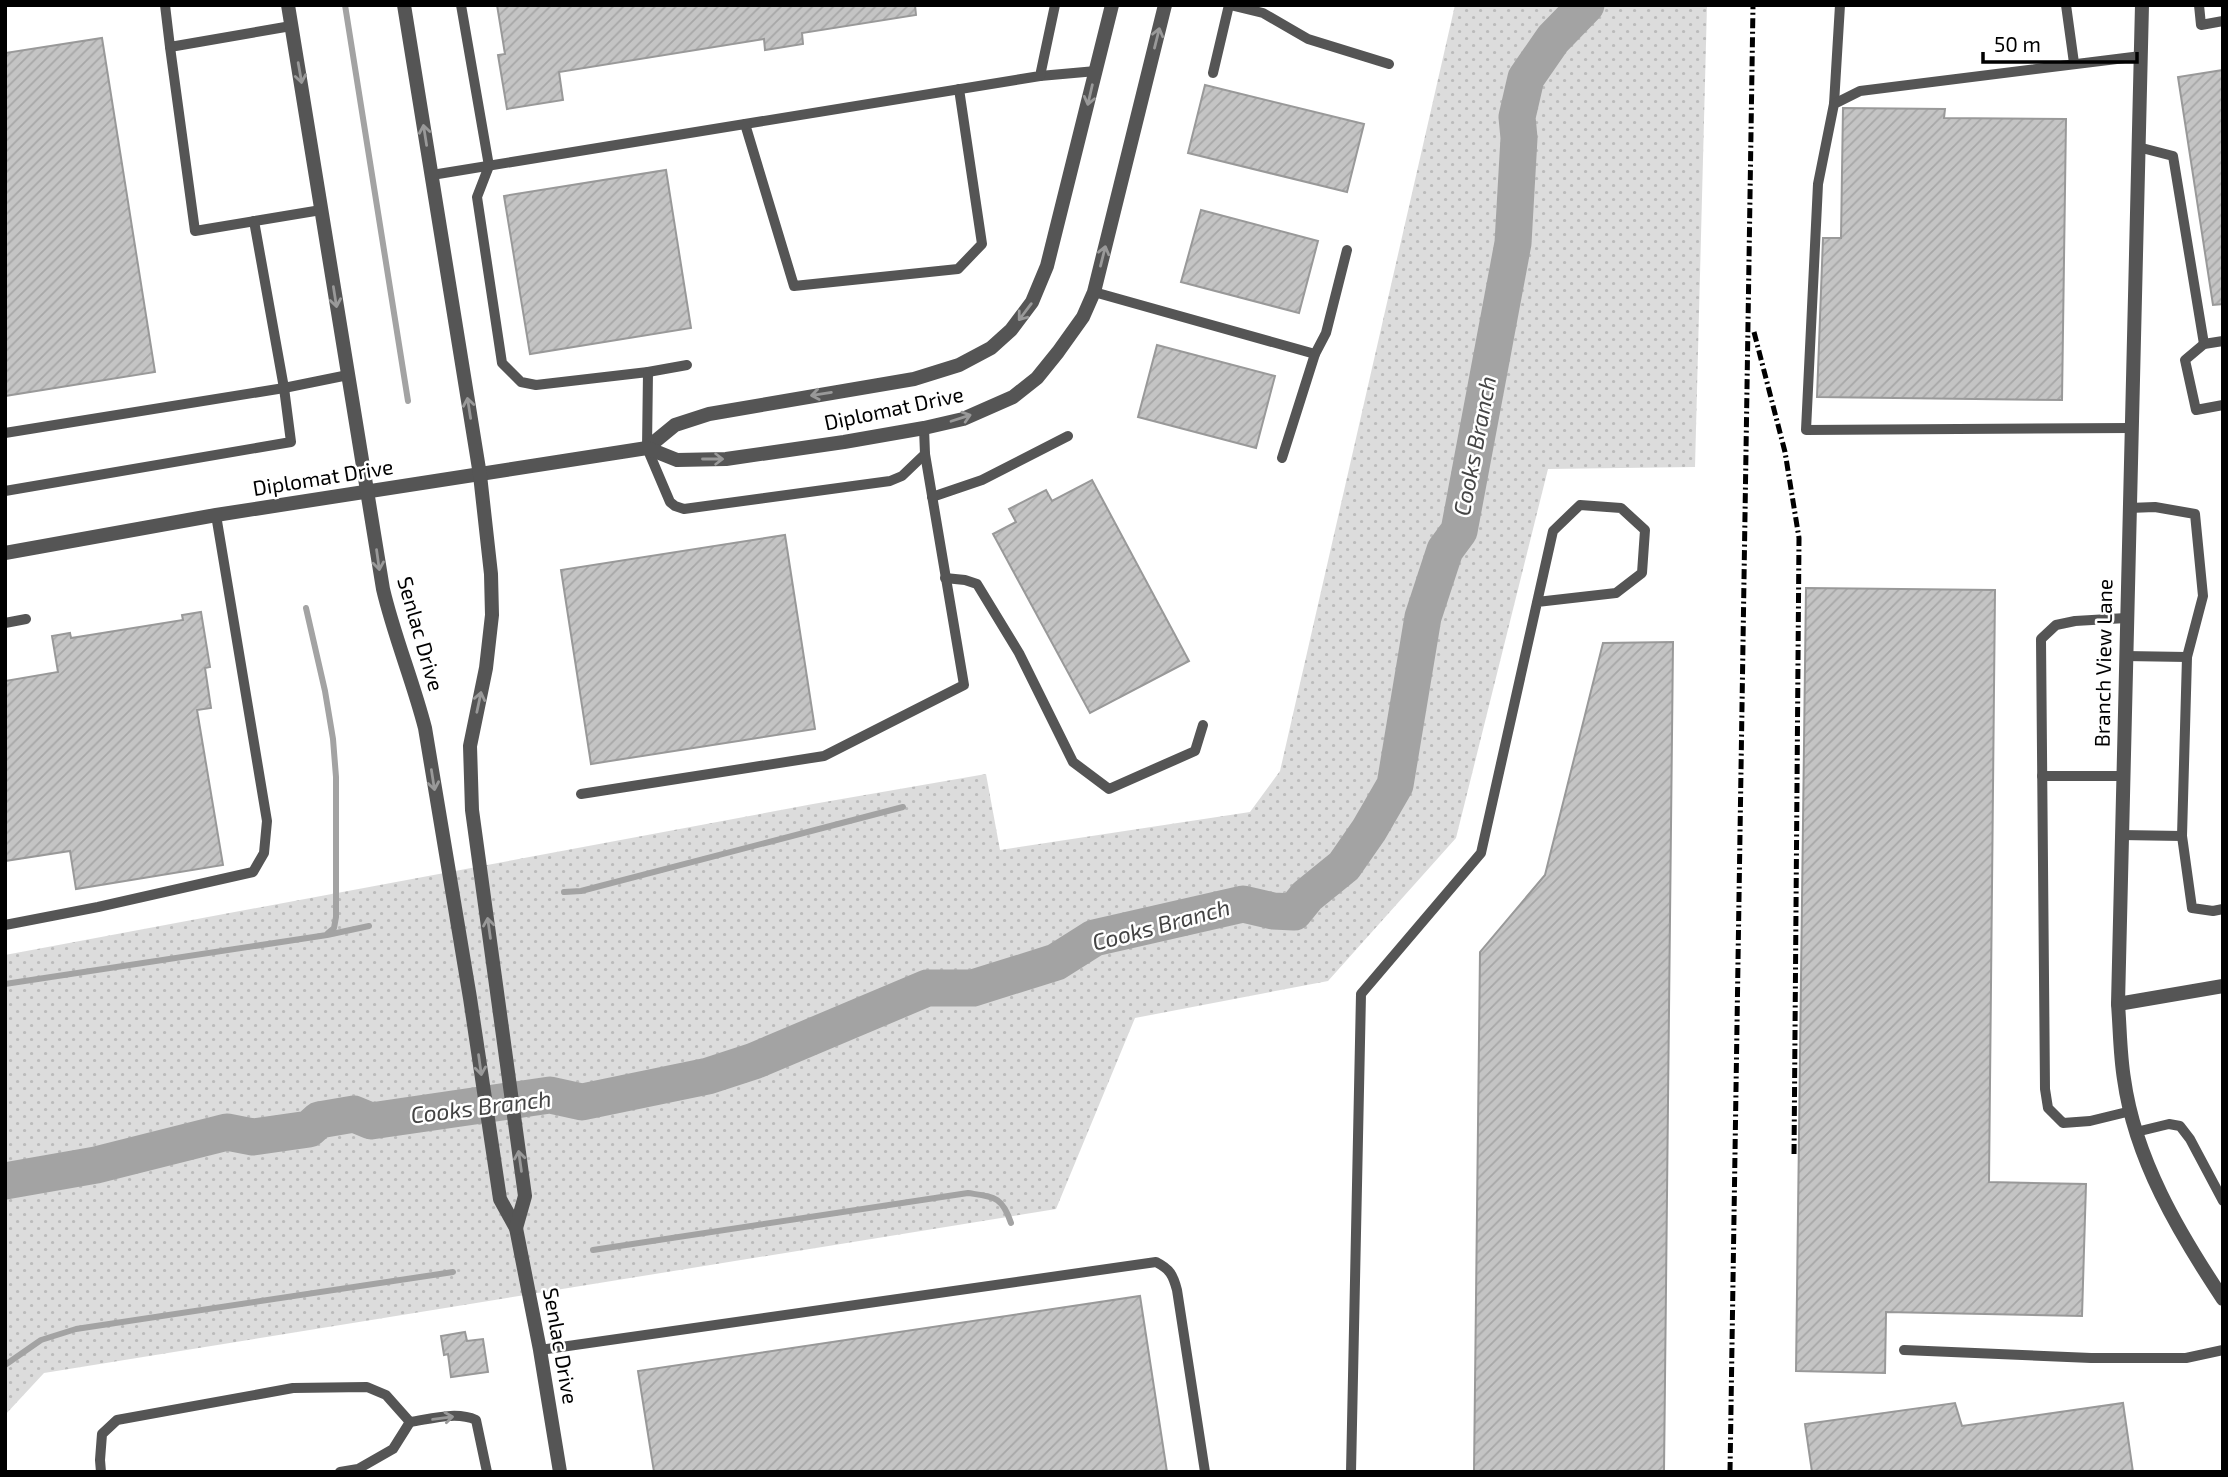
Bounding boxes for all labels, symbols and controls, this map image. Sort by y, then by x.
scale bar [1983,21,2137,65]
one-way arrow [1151,27,1164,50]
text: 50 m [1994,31,2041,56]
one-way arrow [294,61,307,83]
one-way arrow [1083,84,1096,106]
one-way arrow [418,124,431,147]
one-way arrow [1097,245,1110,268]
one-way arrow [329,285,342,308]
one-way arrow [1017,302,1032,321]
water label: Cooks Branch [1447,374,1501,518]
street label: Diplomat Drive [822,381,966,435]
one-way arrow [810,388,832,401]
one-way arrow [462,397,475,420]
one-way arrow [950,411,972,424]
one-way arrow [701,452,724,466]
street label: Diplomat Drive [251,453,395,500]
one-way arrow [372,549,385,571]
street label: Senlac Drive [393,574,450,694]
street label: Branch View Lane [2089,579,2116,747]
one-way arrow [473,691,486,714]
one-way arrow [427,769,441,791]
water label: Cooks Branch [1089,892,1233,956]
one-way arrow [482,917,495,940]
one-way arrow [474,1053,487,1076]
water label: Cooks Branch [409,1083,553,1129]
one-way arrow [513,1150,526,1173]
street label: Senlac Drive [539,1286,584,1406]
one-way arrow [431,1411,454,1424]

